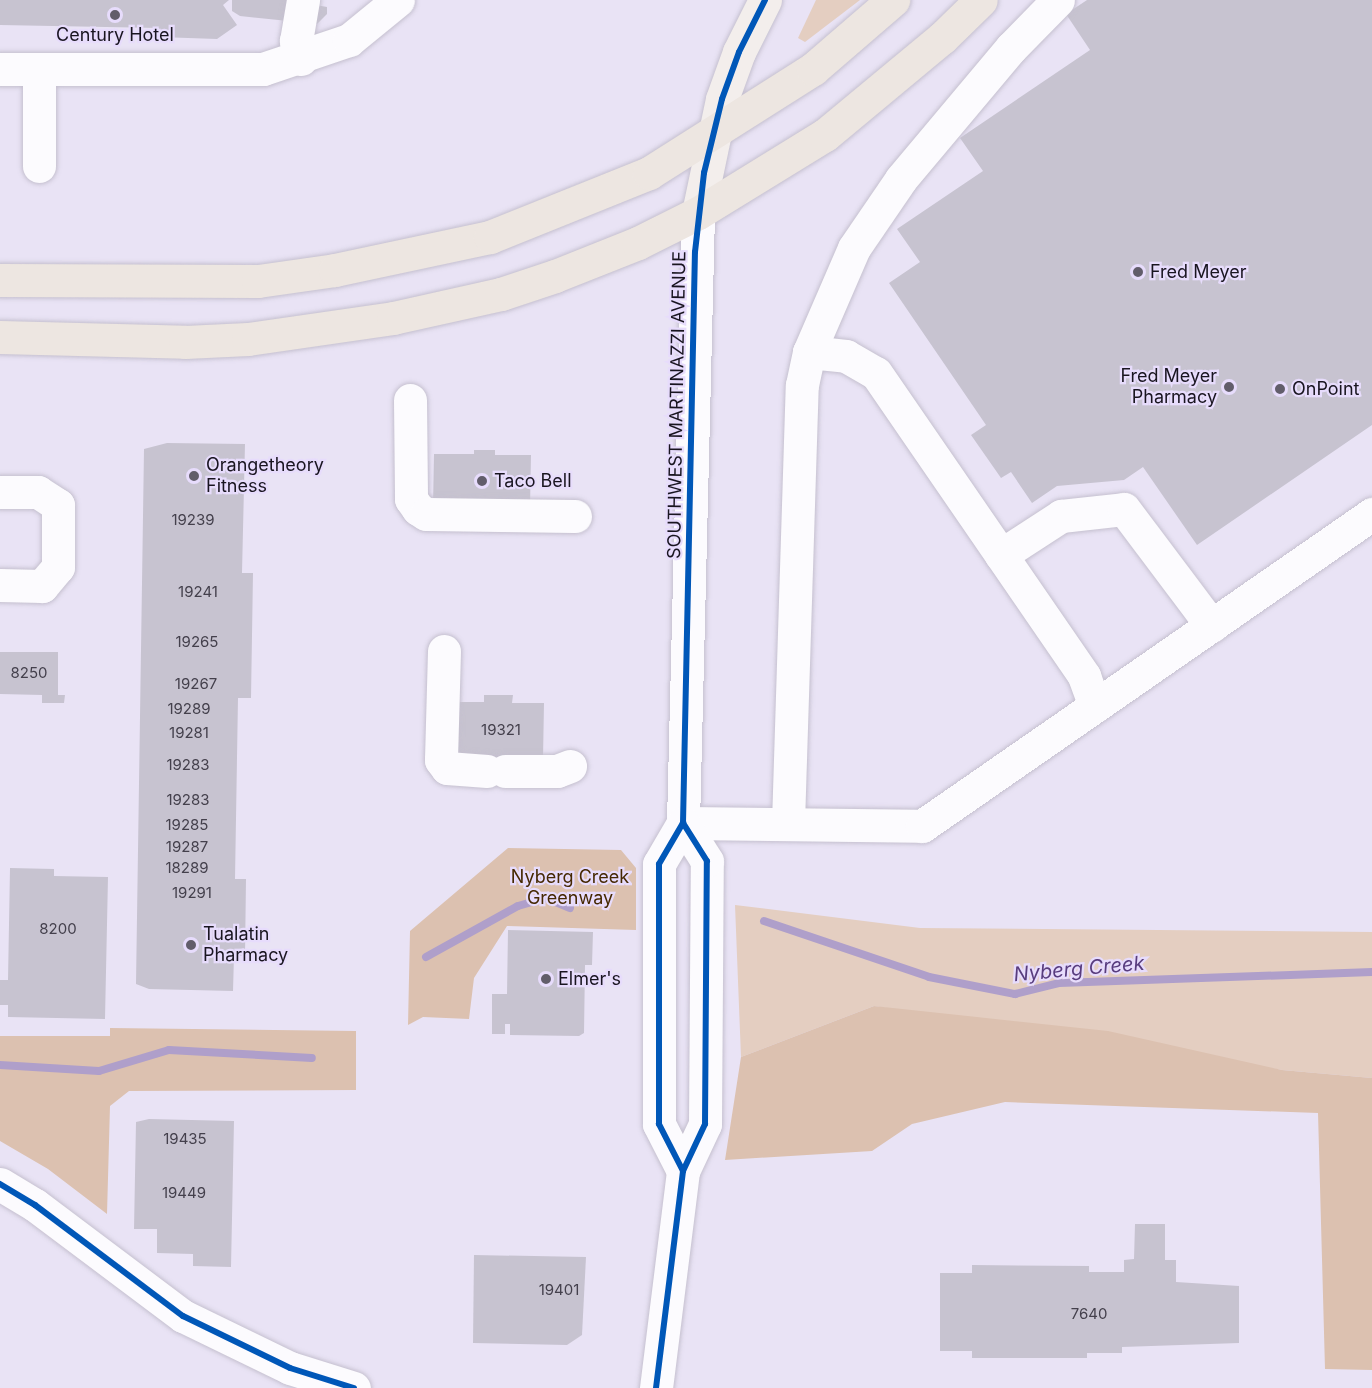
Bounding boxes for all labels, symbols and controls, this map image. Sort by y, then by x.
marker: Century Hotel [108,8,122,22]
place label: Century Hotel [56,24,174,46]
street label: SOUTHWEST MARTINAZZI AVENUE [664,251,690,559]
place label: Fred Meyer [1150,261,1247,283]
marker: Fred Meyer [1131,265,1145,279]
place label: Fred Meyer Pharmacy [1120,366,1217,409]
place label: OnPoint [1292,378,1359,400]
marker: Fred Meyer Pharmacy [1222,380,1236,394]
marker: OnPoint [1273,382,1287,396]
place label: Orangetheory Fitness [206,455,324,498]
marker: Orangetheory Fitness [187,469,201,483]
place label: Taco Bell [494,470,572,492]
marker: Taco Bell [475,474,489,488]
house number: 19239 [171,511,215,529]
house number: 19241 [178,583,218,601]
house number: 19265 [176,633,218,651]
house number: 8250 [10,664,48,682]
house number: 19267 [175,675,217,693]
house number: 19289 [167,700,211,718]
house number: 19321 [481,721,521,739]
house number: 19281 [169,724,209,742]
house number: 19283 [166,756,210,774]
house number: 19283 [166,791,210,809]
house number: 19285 [166,816,208,834]
house number: 19287 [166,838,208,856]
house number: 18289 [165,859,209,877]
park label: Nyberg Creek Greenway [511,867,629,910]
house number: 19291 [172,884,212,902]
house number: 8200 [39,920,77,938]
place label: Tualatin Pharmacy [203,924,288,966]
marker: Tualatin Pharmacy [184,938,198,952]
water label: Nyberg Creek [1013,951,1145,987]
place label: Elmer's [558,968,621,990]
marker: Elmer's [539,972,553,986]
house number: 19435 [163,1130,207,1148]
house number: 19449 [162,1184,206,1202]
house number: 19401 [539,1281,579,1299]
house number: 7640 [1071,1305,1107,1323]

